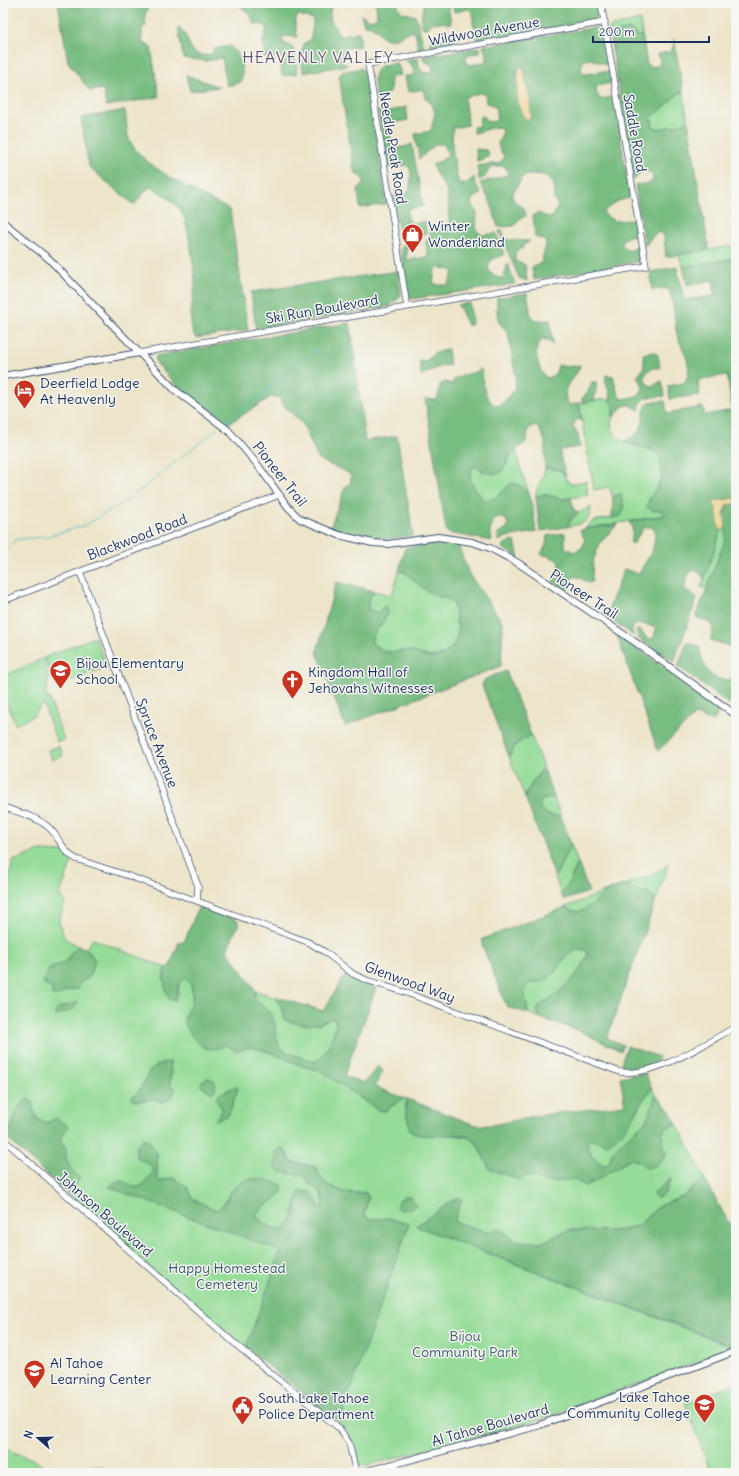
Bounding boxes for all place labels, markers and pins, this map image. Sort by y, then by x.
place label: Winter Wonderland [428,217,505,251]
shop icon: Winter Wonderland [399,221,425,254]
place label: Deerfield Lodge At Heavenly [40,374,140,408]
hotel icon: Deerfield Lodge At Heavenly [11,378,37,411]
place label: Bijou Elementary School [76,654,184,688]
school or university icon: Bijou Elementary School [48,658,74,691]
place label: Kingdom Hall of Jehovahs Witnesses [308,663,434,697]
church icon: Kingdom Hall of Jehovahs Witnesses [279,667,305,700]
place label: Al Tahoe Learning Center [50,1354,151,1388]
school or university icon: Al Tahoe Learning Center [21,1358,47,1391]
place label: Lake Tahoe Community College [567,1388,690,1422]
place label: South Lake Tahoe Police Department [258,1389,375,1423]
school or university icon: Lake Tahoe Community College [692,1392,718,1425]
public building icon: South Lake Tahoe Police Department [229,1393,255,1426]

